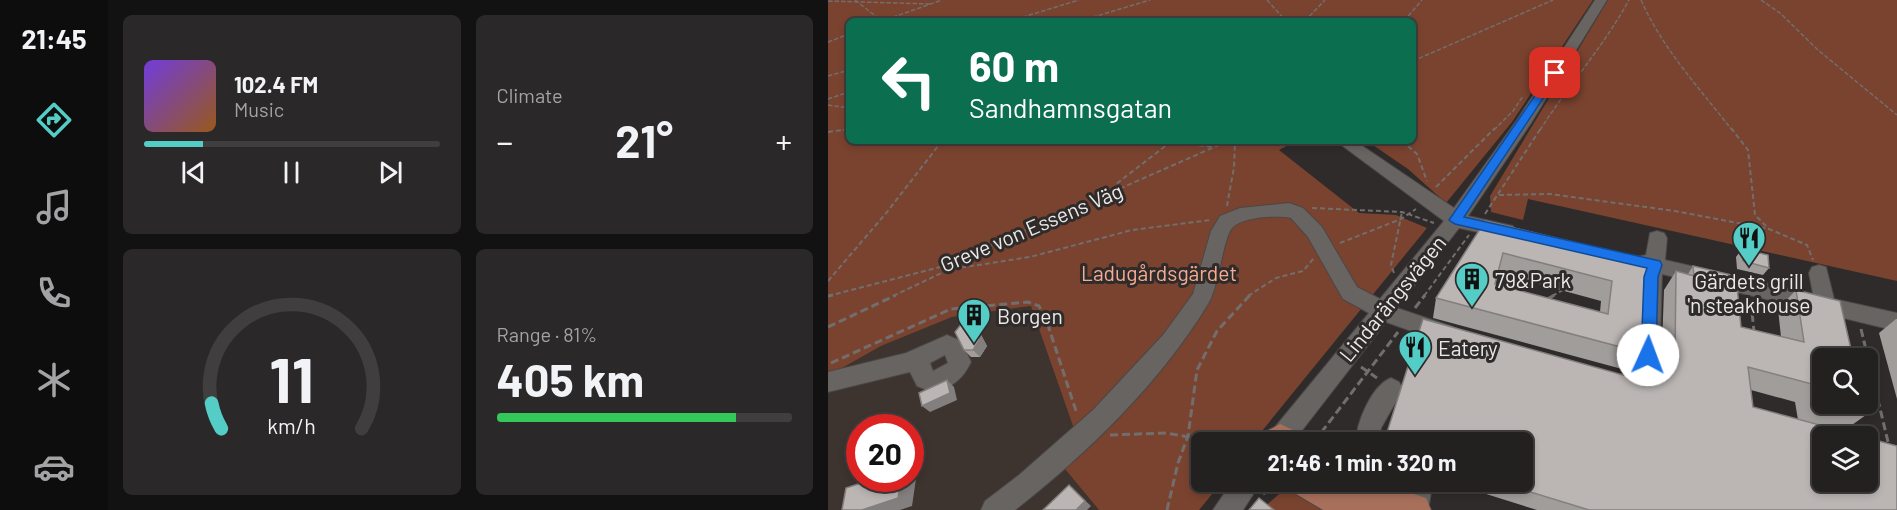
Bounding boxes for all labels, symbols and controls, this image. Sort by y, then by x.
text: 21:45 [21,22,87,54]
text: 60 m [969,40,1059,90]
icon: left [870,42,948,120]
pin [1529,47,1580,98]
icon: arrive [1538,56,1571,89]
text: 102.4 FM [234,71,318,97]
text: Climate [497,83,563,107]
text: Sandhamnsgatan [969,91,1172,123]
text: Music [234,97,284,121]
icon: directions [33,99,75,141]
text: 21° [615,113,673,167]
text: − [497,121,513,161]
text: + [776,121,792,161]
icon: previous [177,156,210,189]
icon: pause [275,156,308,189]
icon: next [374,156,407,189]
street label: Greve von Essens Väg [936,177,1126,277]
icon: music [33,186,75,228]
restaurant icon: Gärdets grill 'n steakhouse [1731,220,1767,267]
street label: Lindarängsvägen [1334,230,1450,366]
park label: Ladugårdsgärdet [1081,260,1237,285]
building icon: 79&Park [1454,261,1490,308]
place label: 79&Park [1495,267,1571,292]
place label: Gärdets grill 'n steakhouse [1688,268,1810,317]
icon: phone [33,272,75,314]
building icon: Borgen [956,297,992,344]
place label: Borgen [997,303,1063,328]
text: Range · 81% [497,322,597,346]
position arrow [1616,323,1680,387]
restaurant icon: Eatery [1397,329,1433,376]
place label: Eatery [1438,335,1498,360]
text: 11 [269,341,314,415]
map controls [1812,348,1878,492]
button: search [1812,348,1878,414]
text: 405 km [497,352,644,406]
icon: climate [33,359,75,401]
text: km/h [267,413,316,438]
speed limit sign: 20 [846,414,924,492]
button: layers [1812,426,1878,492]
icon: car [33,446,75,488]
text: 21:46 · 1 min · 320 m [1268,449,1456,475]

